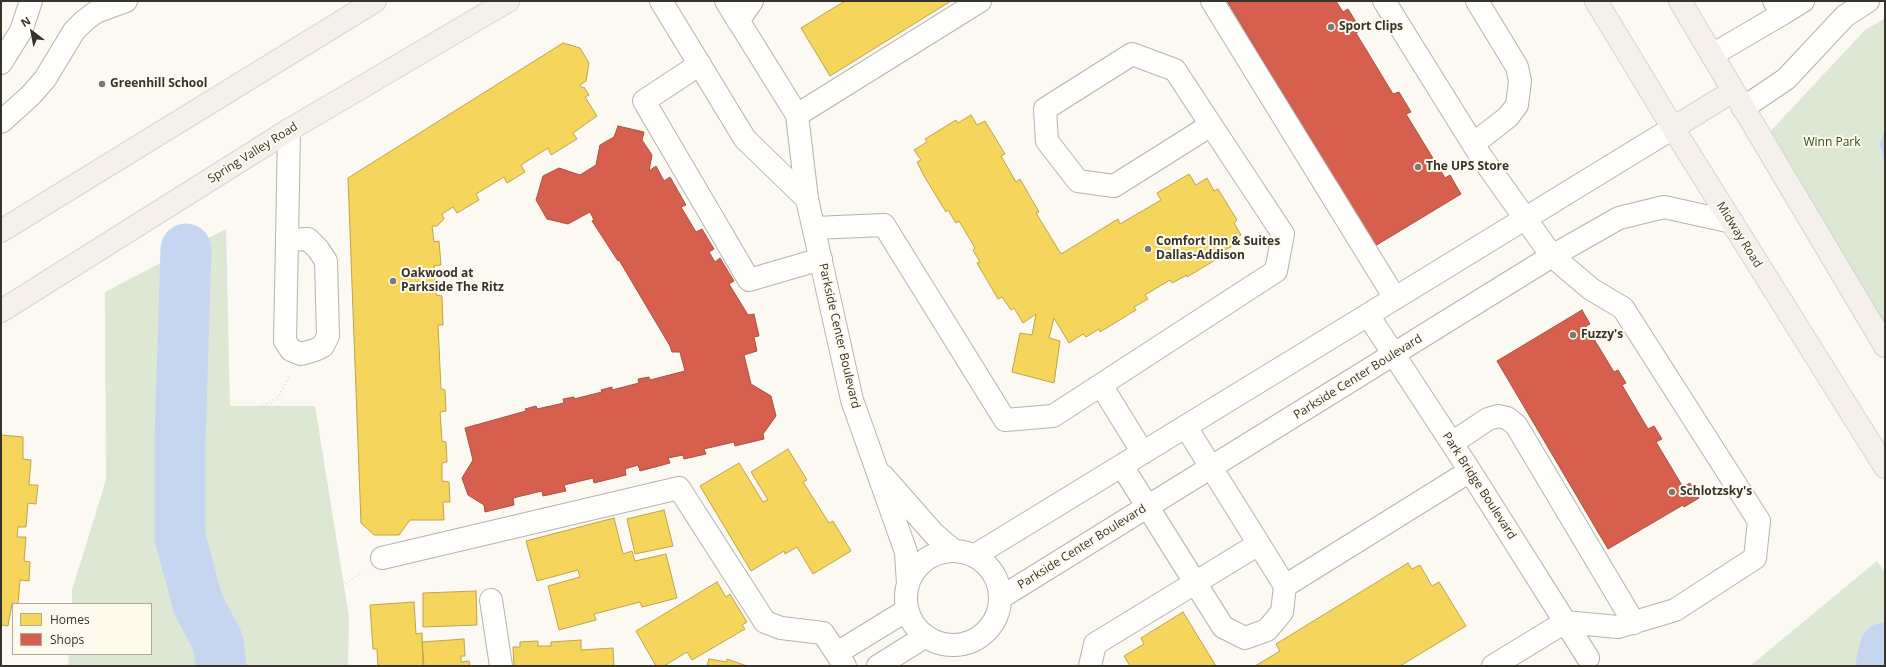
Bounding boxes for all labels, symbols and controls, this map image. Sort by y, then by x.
north arrow [12,12,52,52]
text: N [18,13,33,30]
place label: Sport Clips [1339,20,1403,34]
marker: Sport Clips [1326,22,1336,32]
place label: Greenhill School [110,77,207,91]
marker: Greenhill School [97,79,107,89]
street label: Spring Valley Road [205,120,301,186]
park label: Winn Park [1803,136,1861,150]
place label: The UPS Store [1426,160,1509,174]
marker: The UPS Store [1413,162,1423,172]
street label: Midway Road [1713,199,1765,271]
place label: Comfort Inn & Suites Dallas-Addison [1156,235,1280,263]
marker: Comfort Inn & Suites Dallas-Addison [1143,244,1153,254]
street label: Parkside Center Boulevard [815,262,863,410]
place label: Oakwood at Parkside The Ritz [401,267,504,295]
marker: Oakwood at Parkside The Ritz [388,276,398,286]
place label: Fuzzy's [1581,328,1623,342]
marker: Fuzzy's [1568,330,1578,340]
street label: Parkside Center Boulevard [1291,331,1425,423]
street label: Park Bridge Boulevard [1439,430,1519,542]
place label: Schlotzsky's [1680,485,1752,499]
marker: Schlotzsky's [1667,487,1677,497]
street label: Parkside Center Boulevard [1015,501,1149,593]
legend [12,603,152,655]
text: Homes [50,611,90,628]
text: Shops [50,631,84,648]

